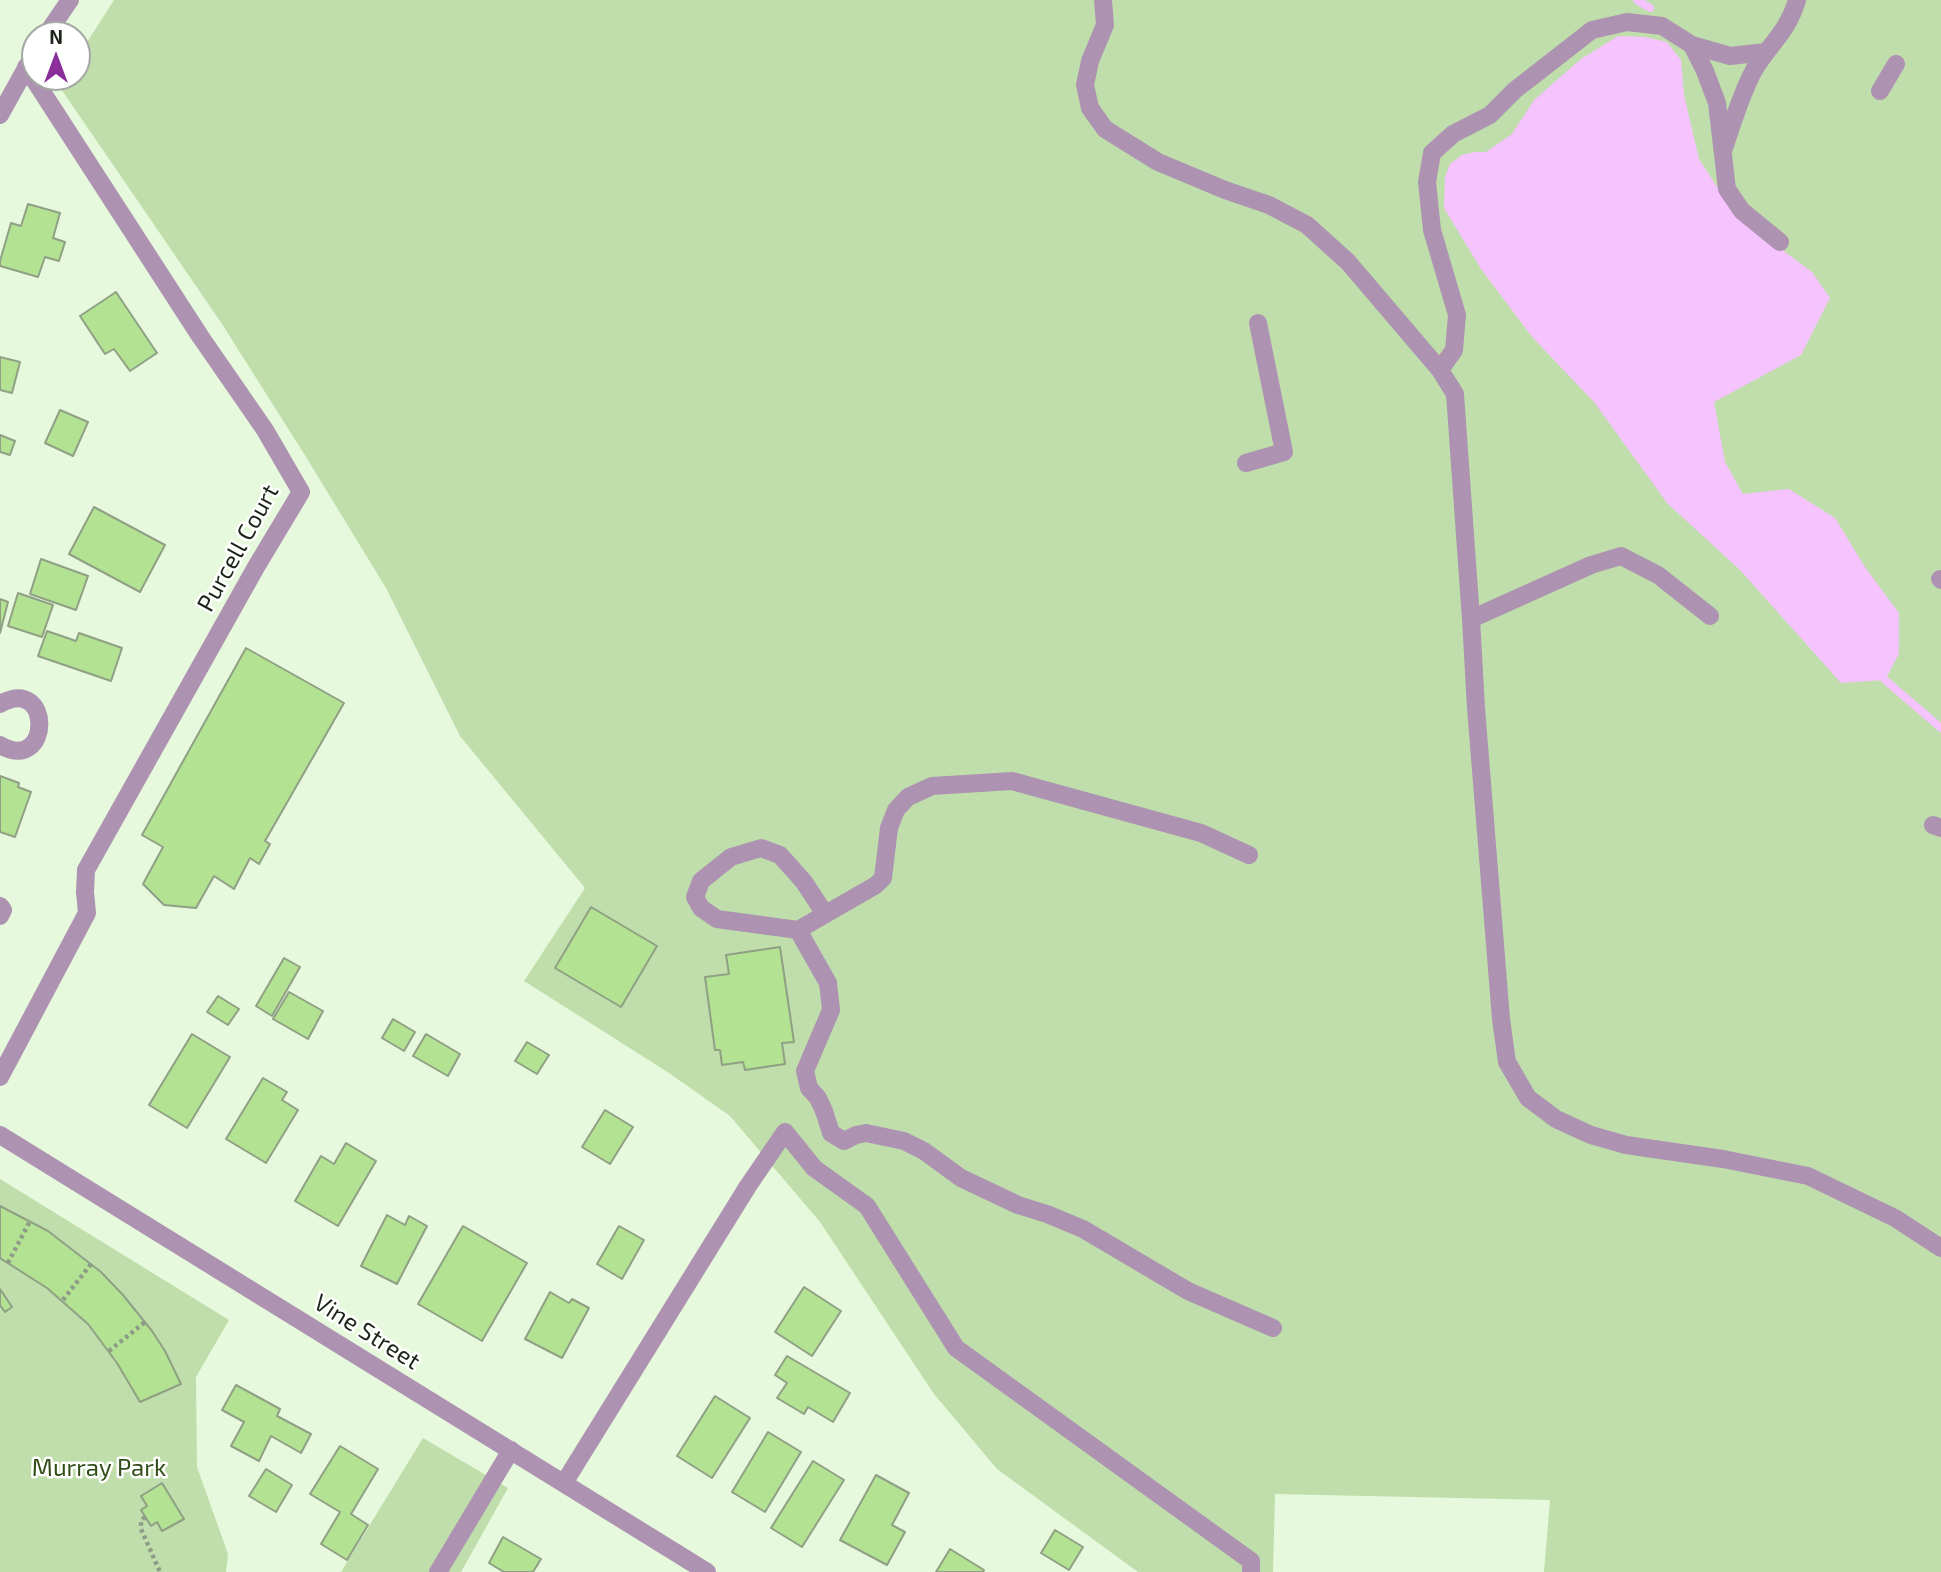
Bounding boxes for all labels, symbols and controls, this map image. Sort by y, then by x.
north arrow [21,21,91,91]
text: N [49,25,63,48]
street label: Purcell Court [191,479,285,617]
street label: Vine Street [309,1288,425,1376]
park label: Murray Park [32,1454,166,1482]

